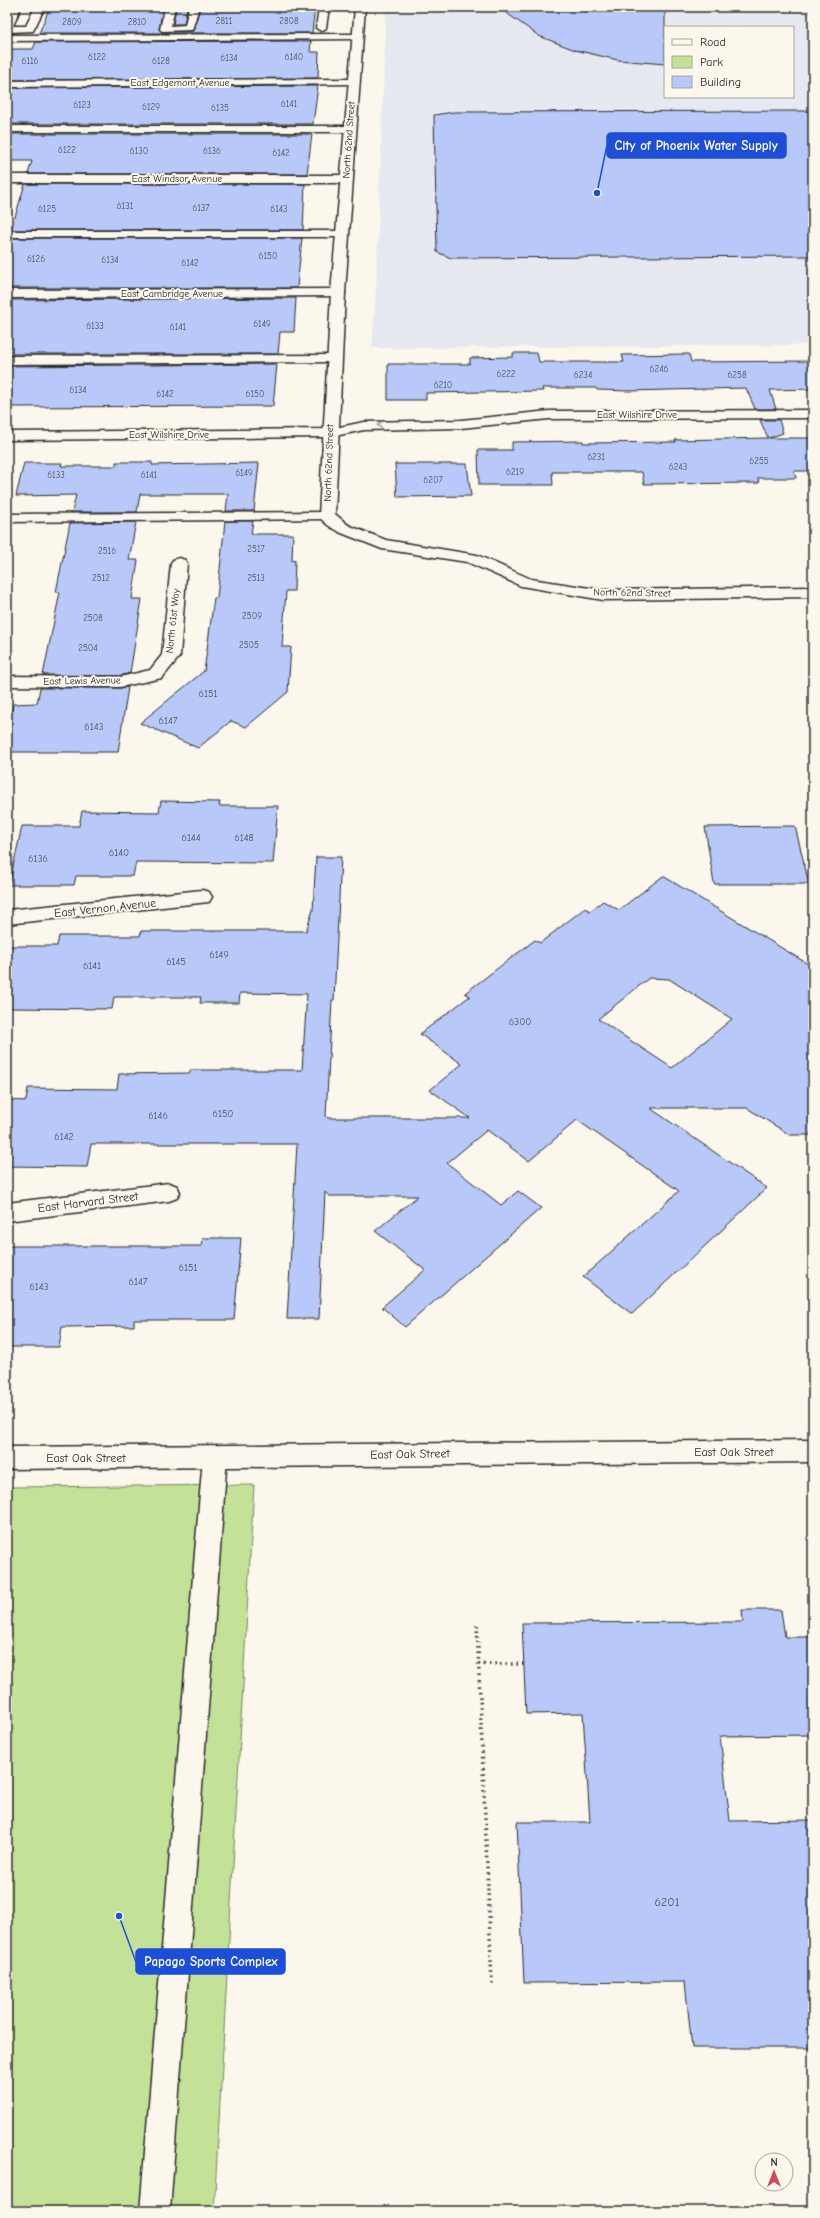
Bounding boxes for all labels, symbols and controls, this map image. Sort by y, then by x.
house number: 2811 [216,16,233,26]
house number: 2808 [279,16,299,26]
house number: 2809 [62,17,82,27]
house number: 2810 [128,17,146,27]
legend [664,26,794,98]
text: Road [700,35,726,49]
house number: 6122 [88,52,106,62]
house number: 6140 [285,52,303,62]
house number: 6134 [220,53,238,63]
text: Park [700,55,723,69]
house number: 6116 [22,56,39,66]
house number: 6128 [152,56,170,66]
text: Building [700,75,741,89]
street label: East Edgemont Avenue [131,77,229,89]
house number: 6141 [281,99,298,109]
house number: 6123 [73,100,91,110]
street label: North 62nd Street [340,100,358,179]
house number: 6129 [142,102,160,112]
house number: 6135 [211,103,229,113]
callout: City of Phoenix Water Supply [607,133,786,158]
text: City of Phoenix Water Supply [614,138,778,153]
house number: 6122 [58,145,76,155]
house number: 6130 [130,146,148,156]
house number: 6136 [203,146,221,156]
house number: 6142 [272,148,290,158]
street label: East Windsor Avenue [132,173,222,185]
house number: 6131 [117,201,134,211]
house number: 6137 [192,203,210,213]
house number: 6125 [38,204,56,214]
house number: 6143 [270,204,288,214]
house number: 6150 [259,251,277,261]
house number: 6126 [27,254,45,264]
house number: 6134 [101,255,119,265]
house number: 6142 [181,258,199,268]
street label: East Cambridge Avenue [121,288,223,300]
house number: 6149 [253,319,271,329]
house number: 6133 [86,321,104,331]
house number: 6141 [170,322,187,332]
house number: 6246 [650,364,669,374]
house number: 6222 [497,369,516,379]
house number: 6234 [574,370,592,380]
house number: 6258 [727,370,747,380]
house number: 6210 [434,380,452,390]
house number: 6134 [69,385,87,395]
house number: 6142 [156,389,174,399]
house number: 6150 [246,389,264,399]
street label: East Wilshire Drive [597,409,677,421]
one-way arrow [377,421,383,429]
street label: North 62nd Street [322,423,336,502]
street label: East Wilshire Drive [129,429,209,441]
house number: 6231 [587,452,605,462]
house number: 6255 [749,456,769,466]
house number: 6243 [669,462,687,472]
house number: 6219 [506,467,524,477]
house number: 6149 [235,468,253,478]
house number: 6133 [47,470,65,480]
house number: 6141 [141,470,158,480]
house number: 6207 [423,475,443,485]
house number: 2517 [247,544,265,554]
house number: 2516 [98,546,116,556]
house number: 2512 [92,573,110,583]
house number: 2513 [247,573,265,583]
street label: North 62nd Street [593,586,672,600]
street label: North 61st Way [164,588,182,654]
house number: 2509 [242,611,262,621]
house number: 2508 [83,613,103,623]
house number: 2505 [239,640,259,650]
house number: 2504 [78,643,98,653]
street label: East Lewis Avenue [43,674,121,688]
house number: 6151 [199,688,217,700]
house number: 6147 [159,715,178,727]
house number: 6143 [84,721,104,733]
house number: 6144 [181,832,201,844]
house number: 6148 [234,832,254,844]
house number: 6140 [109,847,129,859]
house number: 6136 [28,853,48,865]
street label: East Vernon Avenue [53,896,157,920]
house number: 6149 [209,949,229,961]
house number: 6145 [166,956,186,968]
house number: 6141 [83,960,101,972]
house number: 6300 [509,1016,531,1028]
house number: 6150 [213,1108,233,1120]
house number: 6146 [148,1110,168,1122]
house number: 6142 [54,1131,74,1143]
street label: East Harvard Street [37,1189,140,1215]
house number: 6151 [179,1262,197,1274]
house number: 6147 [129,1276,148,1288]
house number: 6143 [29,1281,49,1293]
street label: East Oak Street [694,1445,774,1459]
street label: East Oak Street [370,1446,450,1462]
street label: East Oak Street [46,1451,126,1465]
house number: 6201 [655,1895,680,1909]
callout: Papago Sports Complex [136,1949,285,1974]
text: Papago Sports Complex [144,1954,278,1969]
north arrow [754,2152,794,2192]
text: N [770,2156,778,2169]

